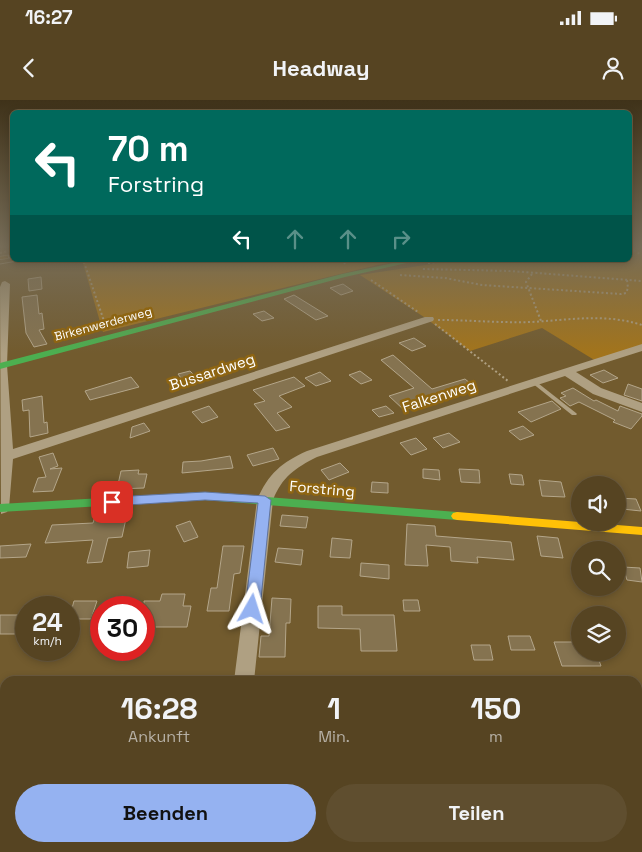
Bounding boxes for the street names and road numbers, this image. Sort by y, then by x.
street label: Birkenwerderweg [52,303,154,345]
street label: Bussardweg [167,349,257,394]
street label: Falkenweg [400,375,478,416]
street label: Forstring [289,476,356,501]

